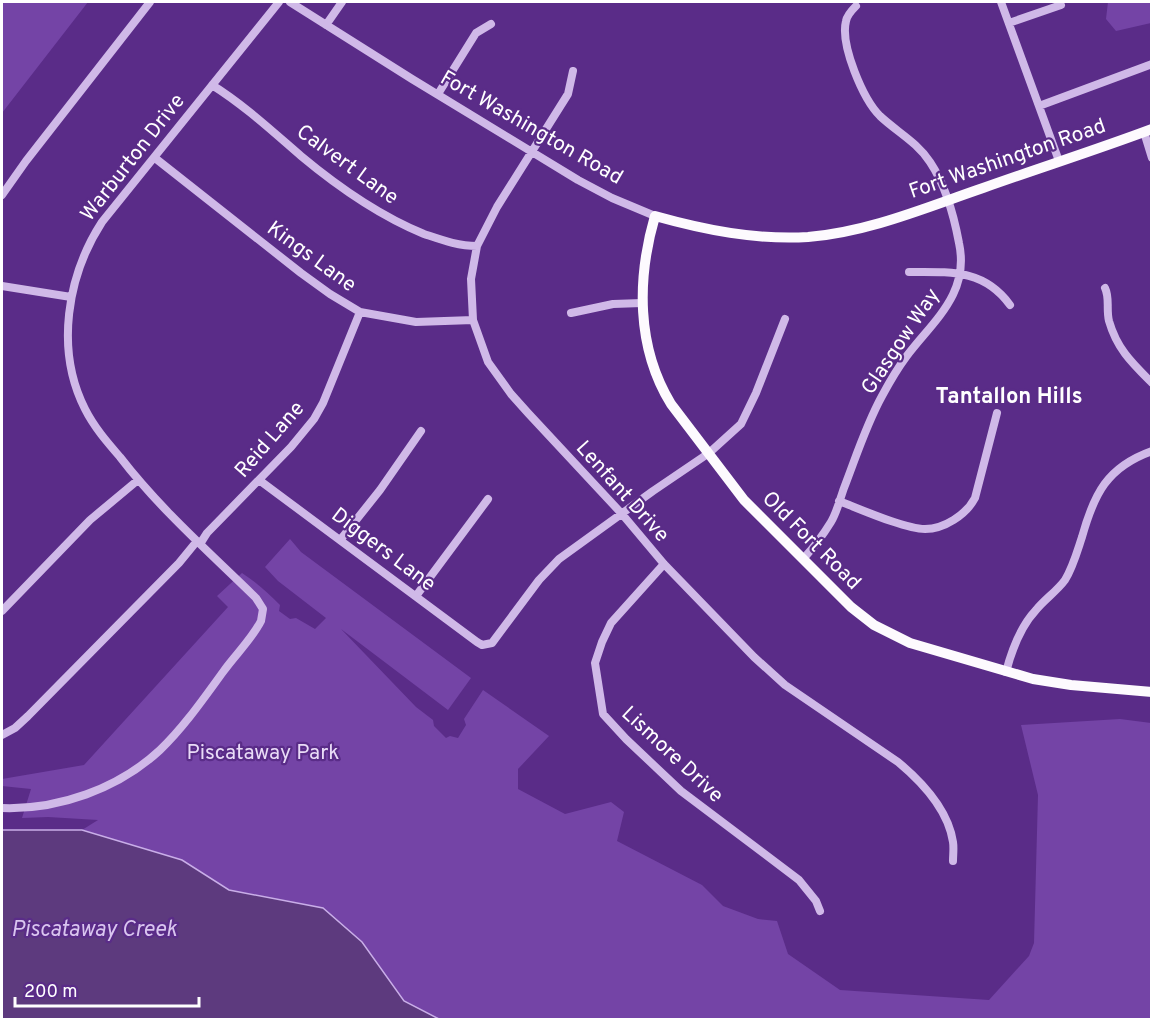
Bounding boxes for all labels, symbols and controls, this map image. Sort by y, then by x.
street label: Fort Washington Road [435,65,627,192]
street label: Warburton Drive [75,89,191,227]
street label: Fort Washington Road [905,113,1110,206]
street label: Calvert Lane [291,119,404,211]
street label: Kings Lane [261,216,361,299]
street label: Glasgow Way [856,283,947,400]
district label: Tantallon Hills [936,384,1082,411]
street label: Reid Lane [229,396,311,484]
street label: Lenfant Drive [569,436,675,548]
street label: Old Fort Road [756,486,866,596]
street label: Diggers Lane [326,502,441,598]
street label: Lismore Drive [615,701,729,809]
park label: Piscataway Park [187,740,339,767]
water label: Piscataway Creek [11,917,178,944]
scale bar [15,970,200,1008]
text: 200 m [24,981,77,1004]

